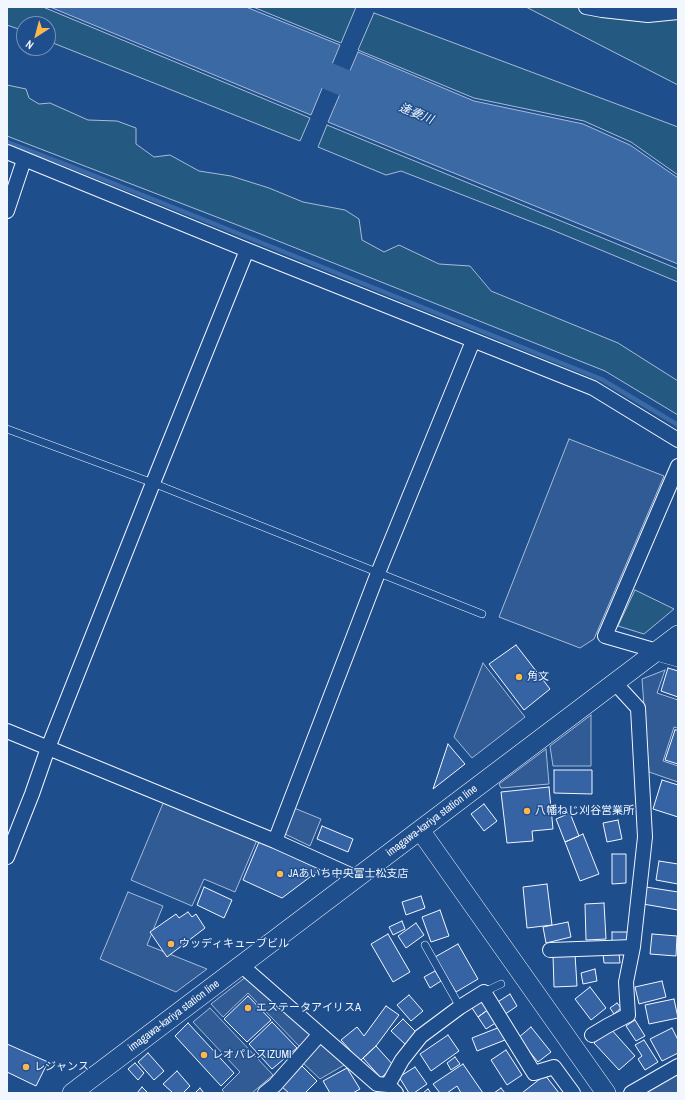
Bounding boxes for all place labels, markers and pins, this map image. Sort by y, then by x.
place label: 角文 [527,670,549,684]
marker: 角文 [514,672,524,682]
place label: 八幡ねじ刈谷営業所 [535,804,634,818]
marker: 八幡ねじ刈谷営業所 [522,806,532,816]
place label: JAあいち中央富士松支店 [288,867,409,881]
marker: JAあいち中央富士松支店 [275,869,285,879]
place label: ウッディキューブビル [179,937,289,951]
marker: ウッディキューブビル [166,939,176,949]
place label: エステータアイリスA [256,1001,361,1015]
marker: エステータアイリスA [243,1003,253,1013]
place label: レオパレスIZUMI [212,1048,292,1062]
marker: レオパレスIZUMI [199,1050,209,1060]
place label: レジャンス [34,1060,89,1074]
marker: レジャンス [21,1062,31,1072]

